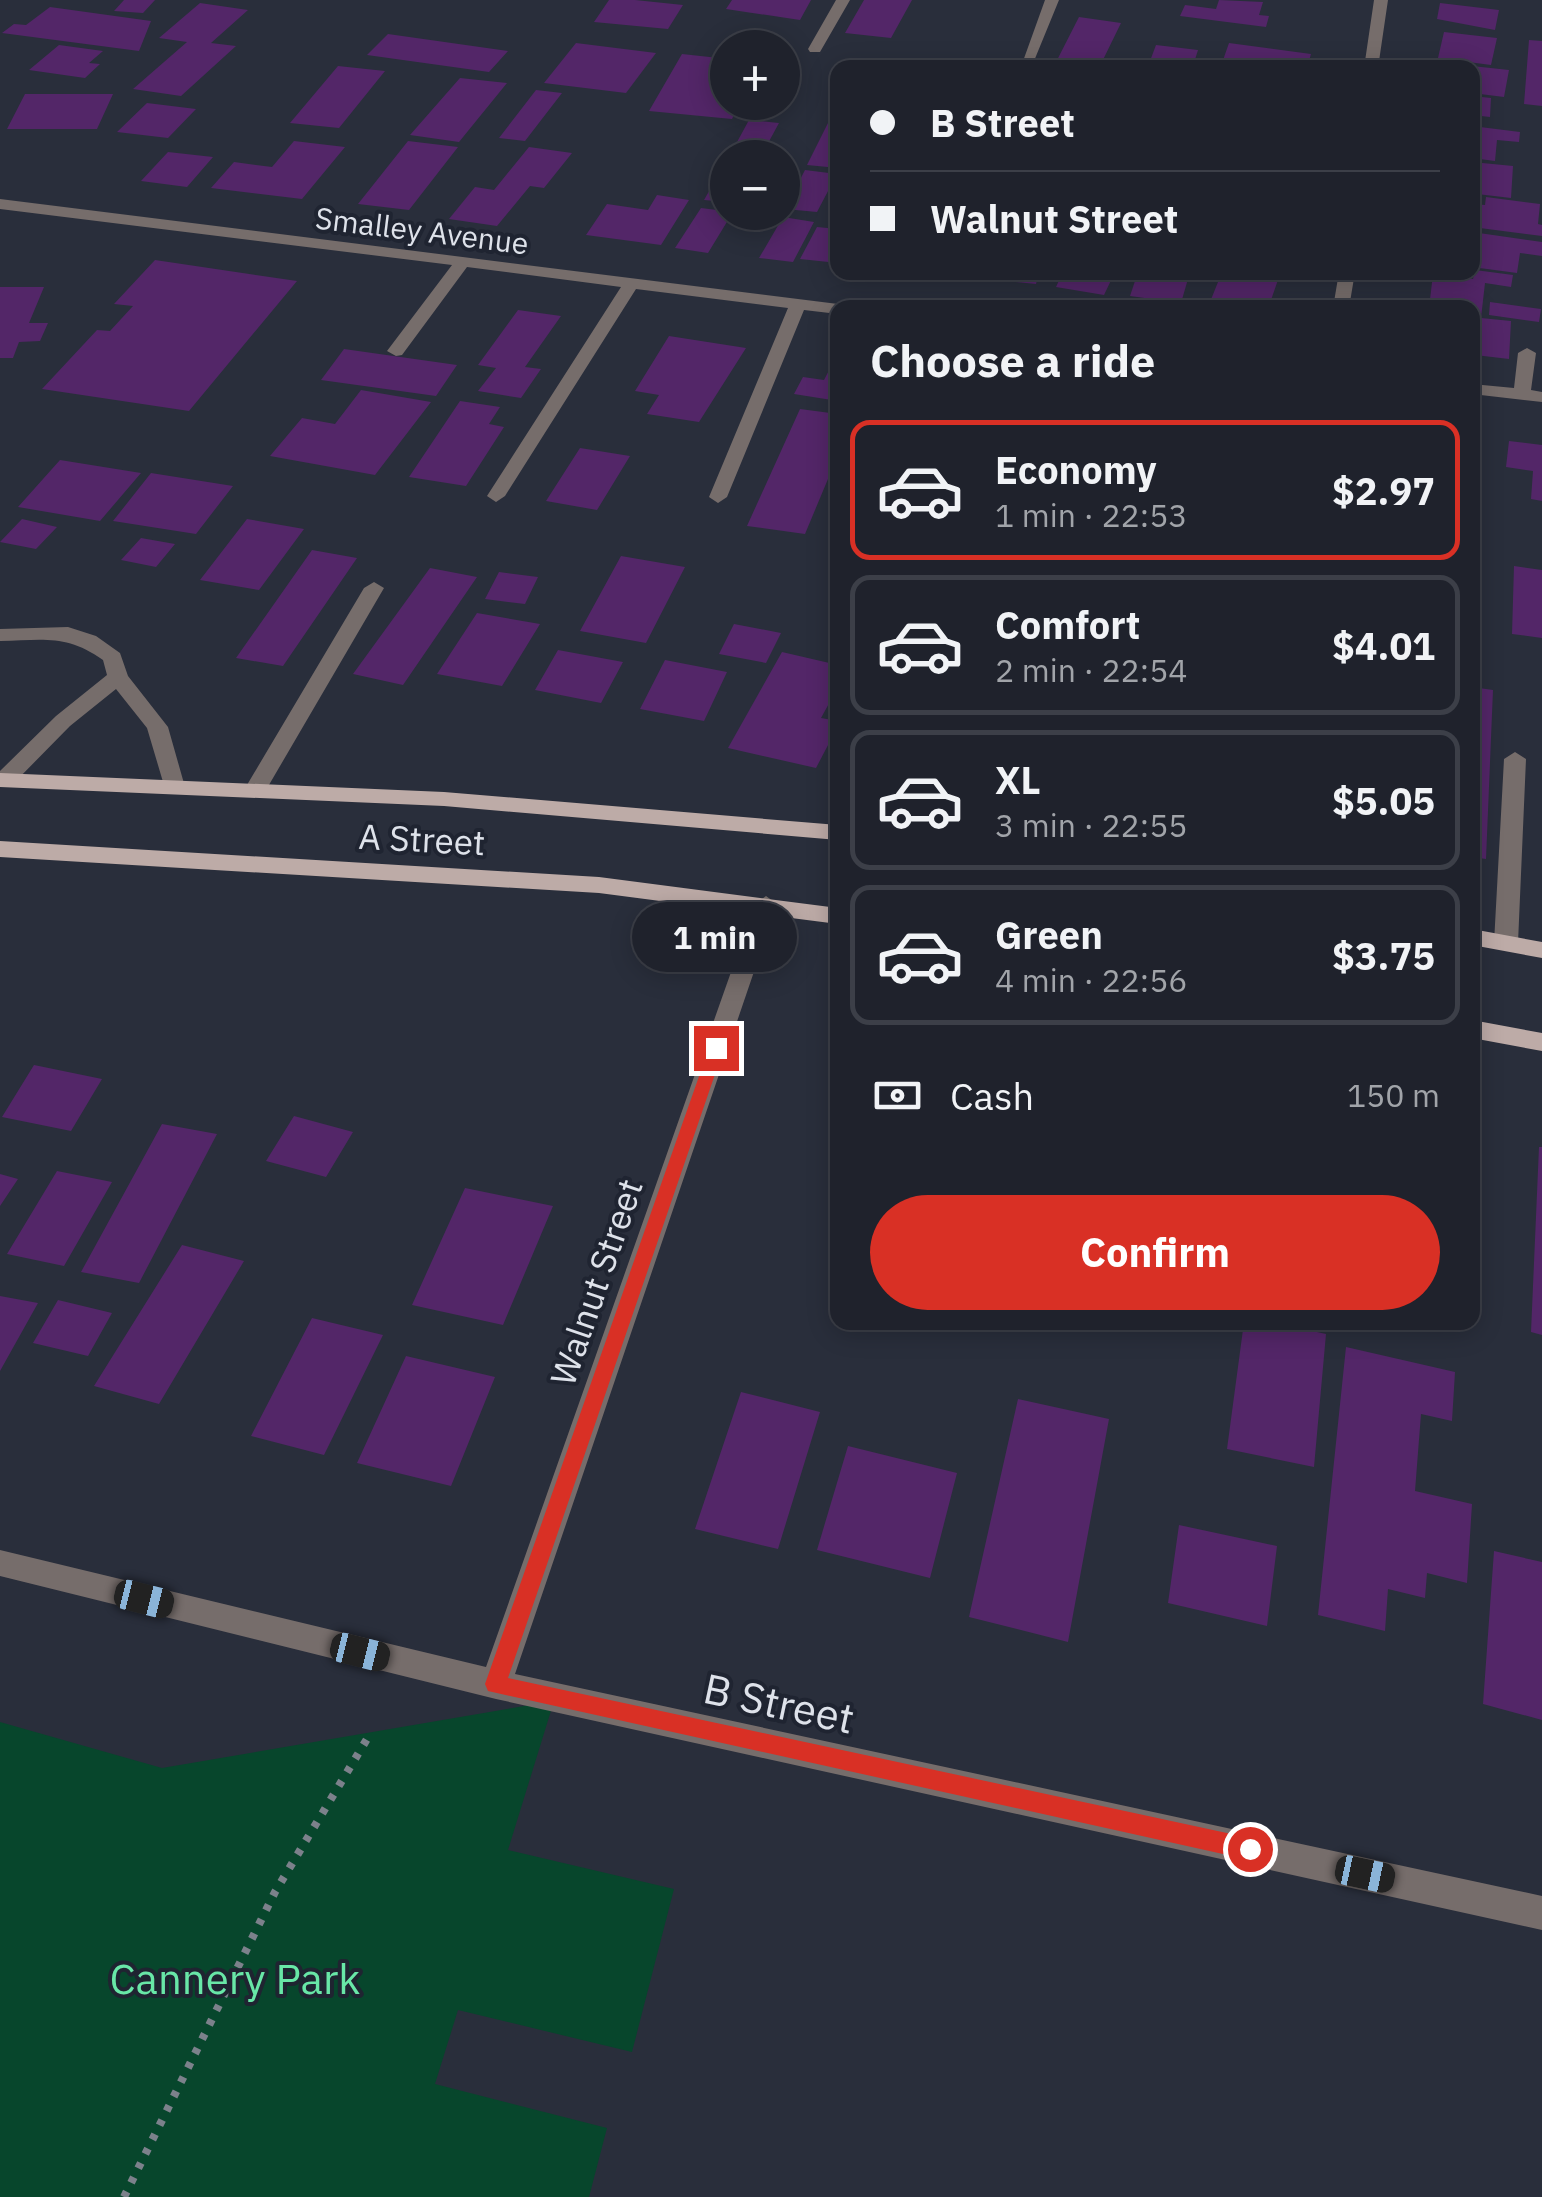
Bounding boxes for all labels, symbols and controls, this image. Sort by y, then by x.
map controls [710,30,800,230]
button: + [710,30,800,120]
text: B Street [930,98,1075,147]
button: − [710,140,800,230]
text: Walnut Street [930,194,1178,243]
street label: Smalley Avenue [313,198,531,262]
text: Choose a ride [870,331,1155,389]
icon: car [875,445,965,535]
text: Economy [995,445,1157,494]
text: $2.97 [1332,466,1435,515]
text: 1 min · 22:53 [995,494,1188,536]
icon: car [875,600,965,690]
text: Comfort [995,600,1140,649]
text: $4.01 [1332,621,1435,670]
text: 2 min · 22:54 [995,649,1188,691]
icon: car [875,755,965,845]
text: XL [995,755,1041,804]
text: $5.05 [1332,776,1435,825]
text: 3 min · 22:55 [995,804,1188,846]
street label: A Street [358,813,486,865]
callout: 1 min [634,903,798,973]
icon: car [875,910,965,1000]
text: Green [995,910,1103,959]
text: 1 min [673,916,756,958]
text: $3.75 [1332,931,1435,980]
text: 4 min · 22:56 [995,959,1188,1001]
route end [694,1026,739,1071]
icon: cash [870,1068,925,1123]
text: Cash [950,1071,1034,1120]
text: 150 m [1347,1074,1440,1116]
street label: Walnut Street [539,1173,653,1391]
button: Confirm [870,1195,1440,1310]
car [111,1577,177,1621]
car [327,1630,393,1674]
street label: B Street [699,1660,859,1746]
route start [1228,1827,1273,1872]
car [1333,1853,1397,1895]
park label: Cannery Park [110,1951,361,2006]

